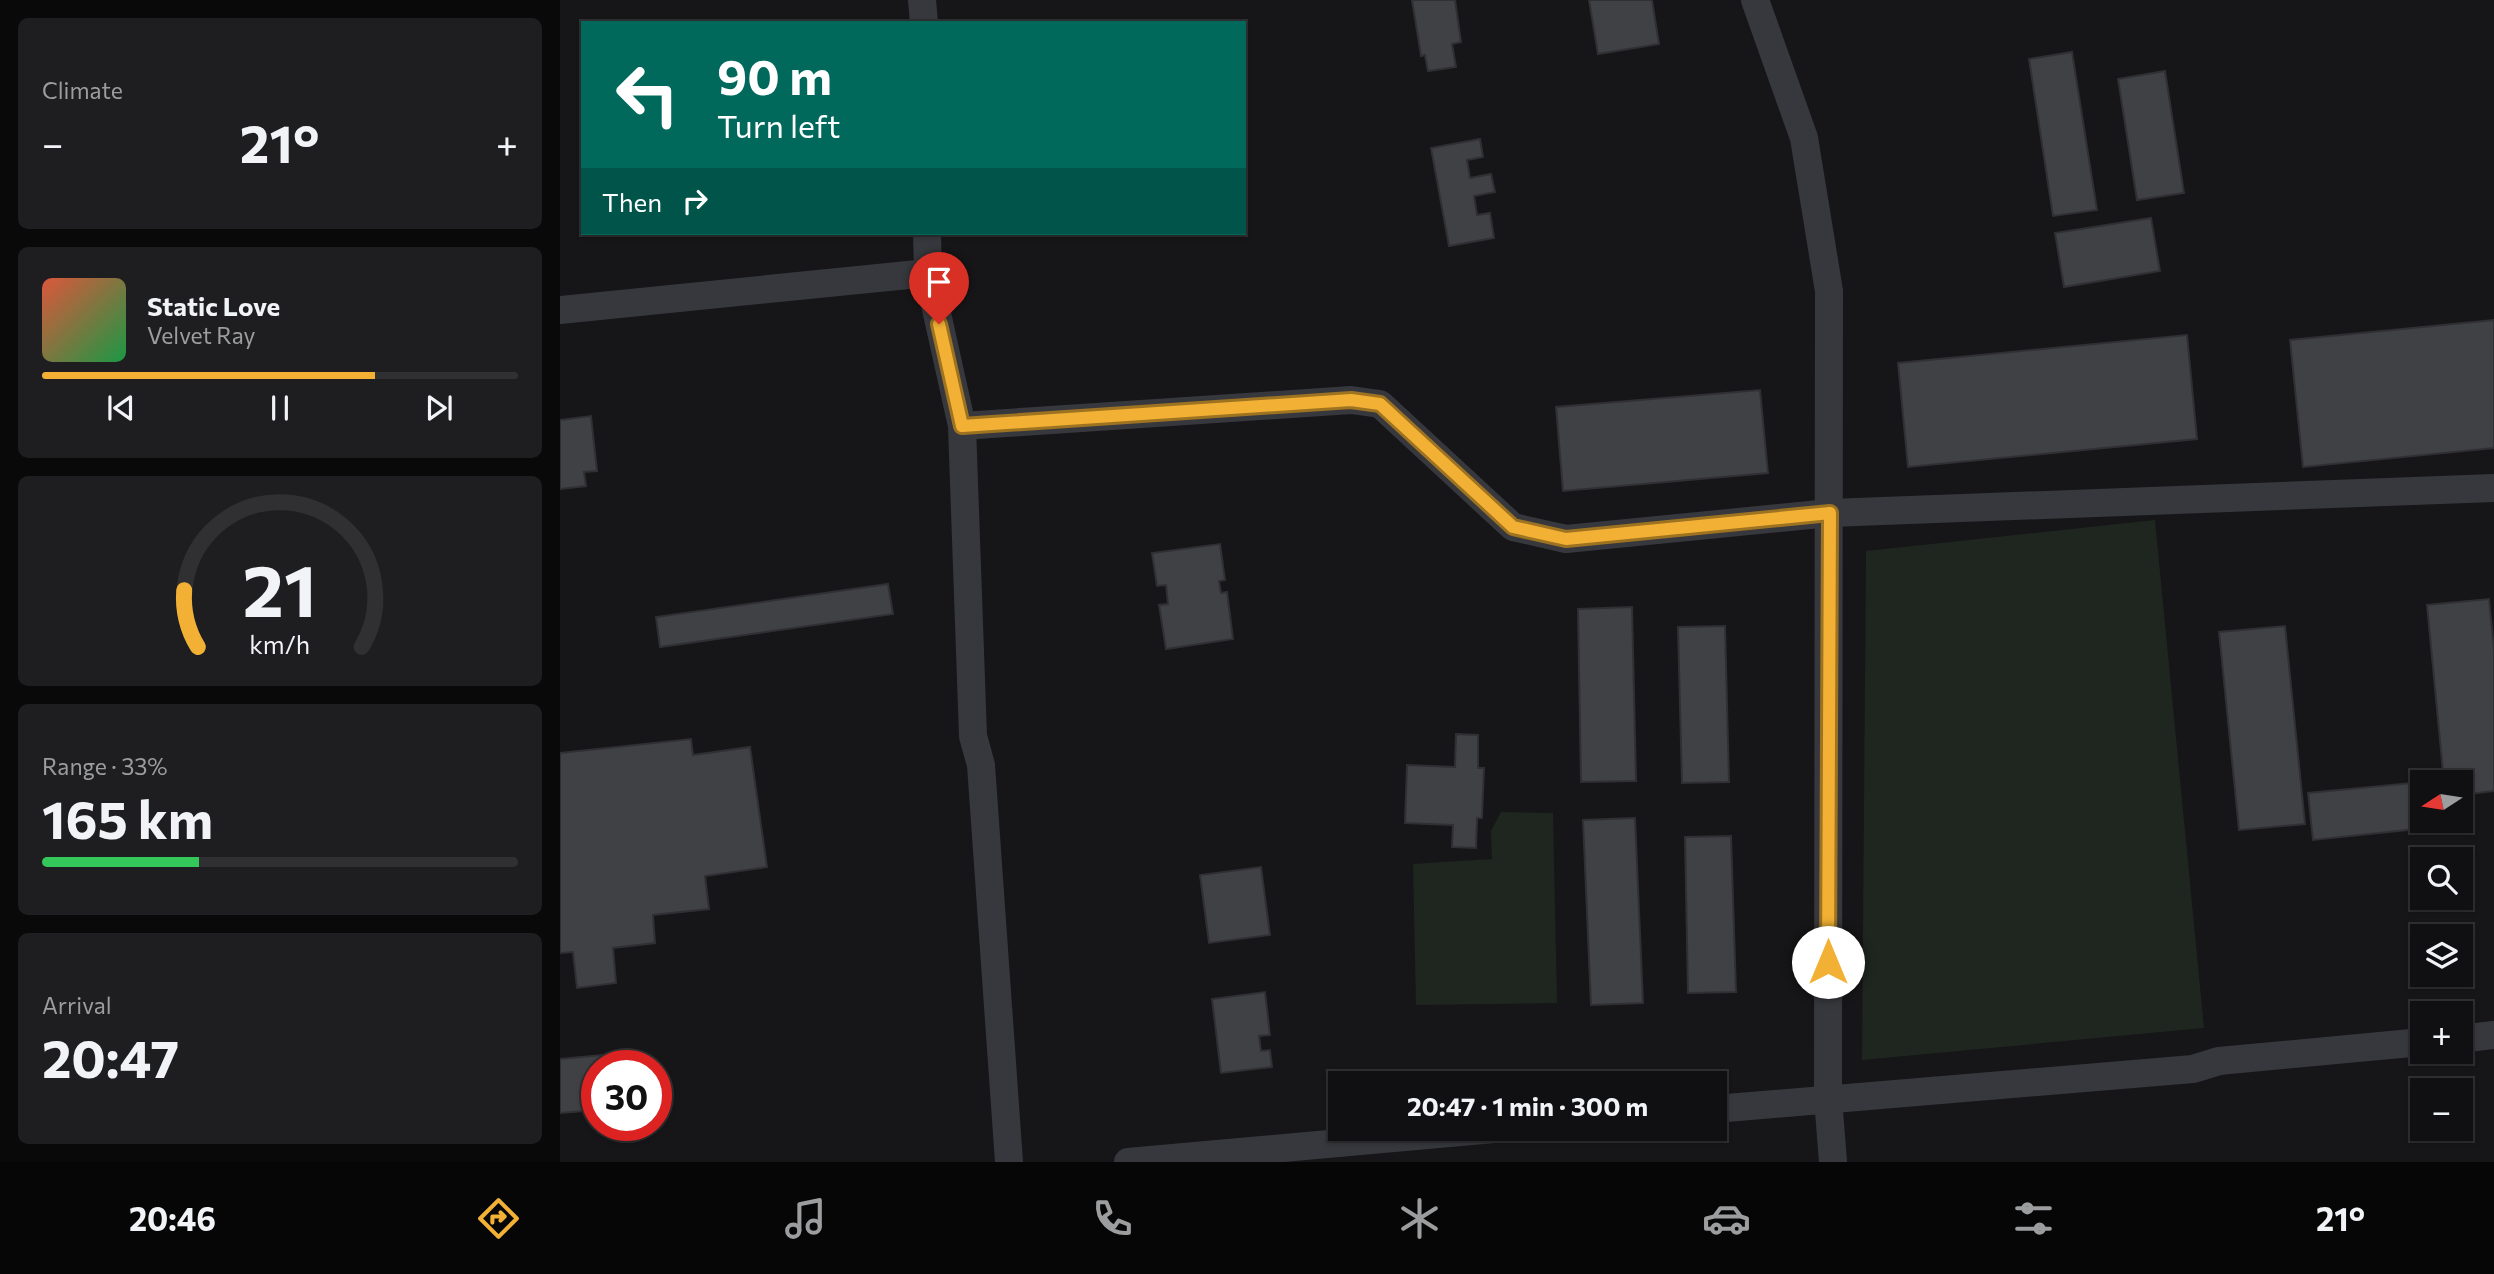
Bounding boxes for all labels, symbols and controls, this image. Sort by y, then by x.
text: 90 m [717,45,832,105]
icon: left [602,49,693,140]
text: Climate [42,76,123,104]
text: Turn left [717,105,841,145]
text: 21° [240,110,319,174]
text: − [42,119,64,166]
text: + [496,119,518,166]
icon: right [676,182,714,220]
text: Then [602,186,662,217]
pin [909,252,969,324]
icon: arrive [920,263,958,301]
text: Static Love [147,290,280,321]
text: Velvet Ray [147,321,255,349]
icon: previous [102,389,140,427]
icon: pause [261,389,299,427]
icon: next [420,389,458,427]
text: 21 [243,543,317,632]
text: km/h [250,629,310,659]
text: Range · 33% [42,752,168,780]
north arrow [2410,770,2473,833]
map controls [2410,770,2473,1141]
text: 165 km [42,786,213,850]
button: search [2410,847,2473,910]
button: layers [2410,924,2473,987]
position arrow [1791,925,1865,999]
text: Arrival [42,991,112,1019]
button: + [2410,1001,2473,1064]
text: 20:47 [42,1025,179,1089]
speed limit sign: 30 [581,1050,672,1141]
button: − [2410,1078,2473,1141]
text: 20:47 · 1 min · 300 m [1407,1090,1648,1121]
icon: directions [474,1194,523,1243]
icon: music [781,1194,830,1243]
icon: phone [1088,1194,1137,1243]
icon: climate [1395,1194,1444,1243]
icon: car [1702,1194,1751,1243]
icon: filters [2009,1194,2058,1243]
text: 20:46 [129,1198,216,1238]
text: 21° [2316,1198,2365,1238]

